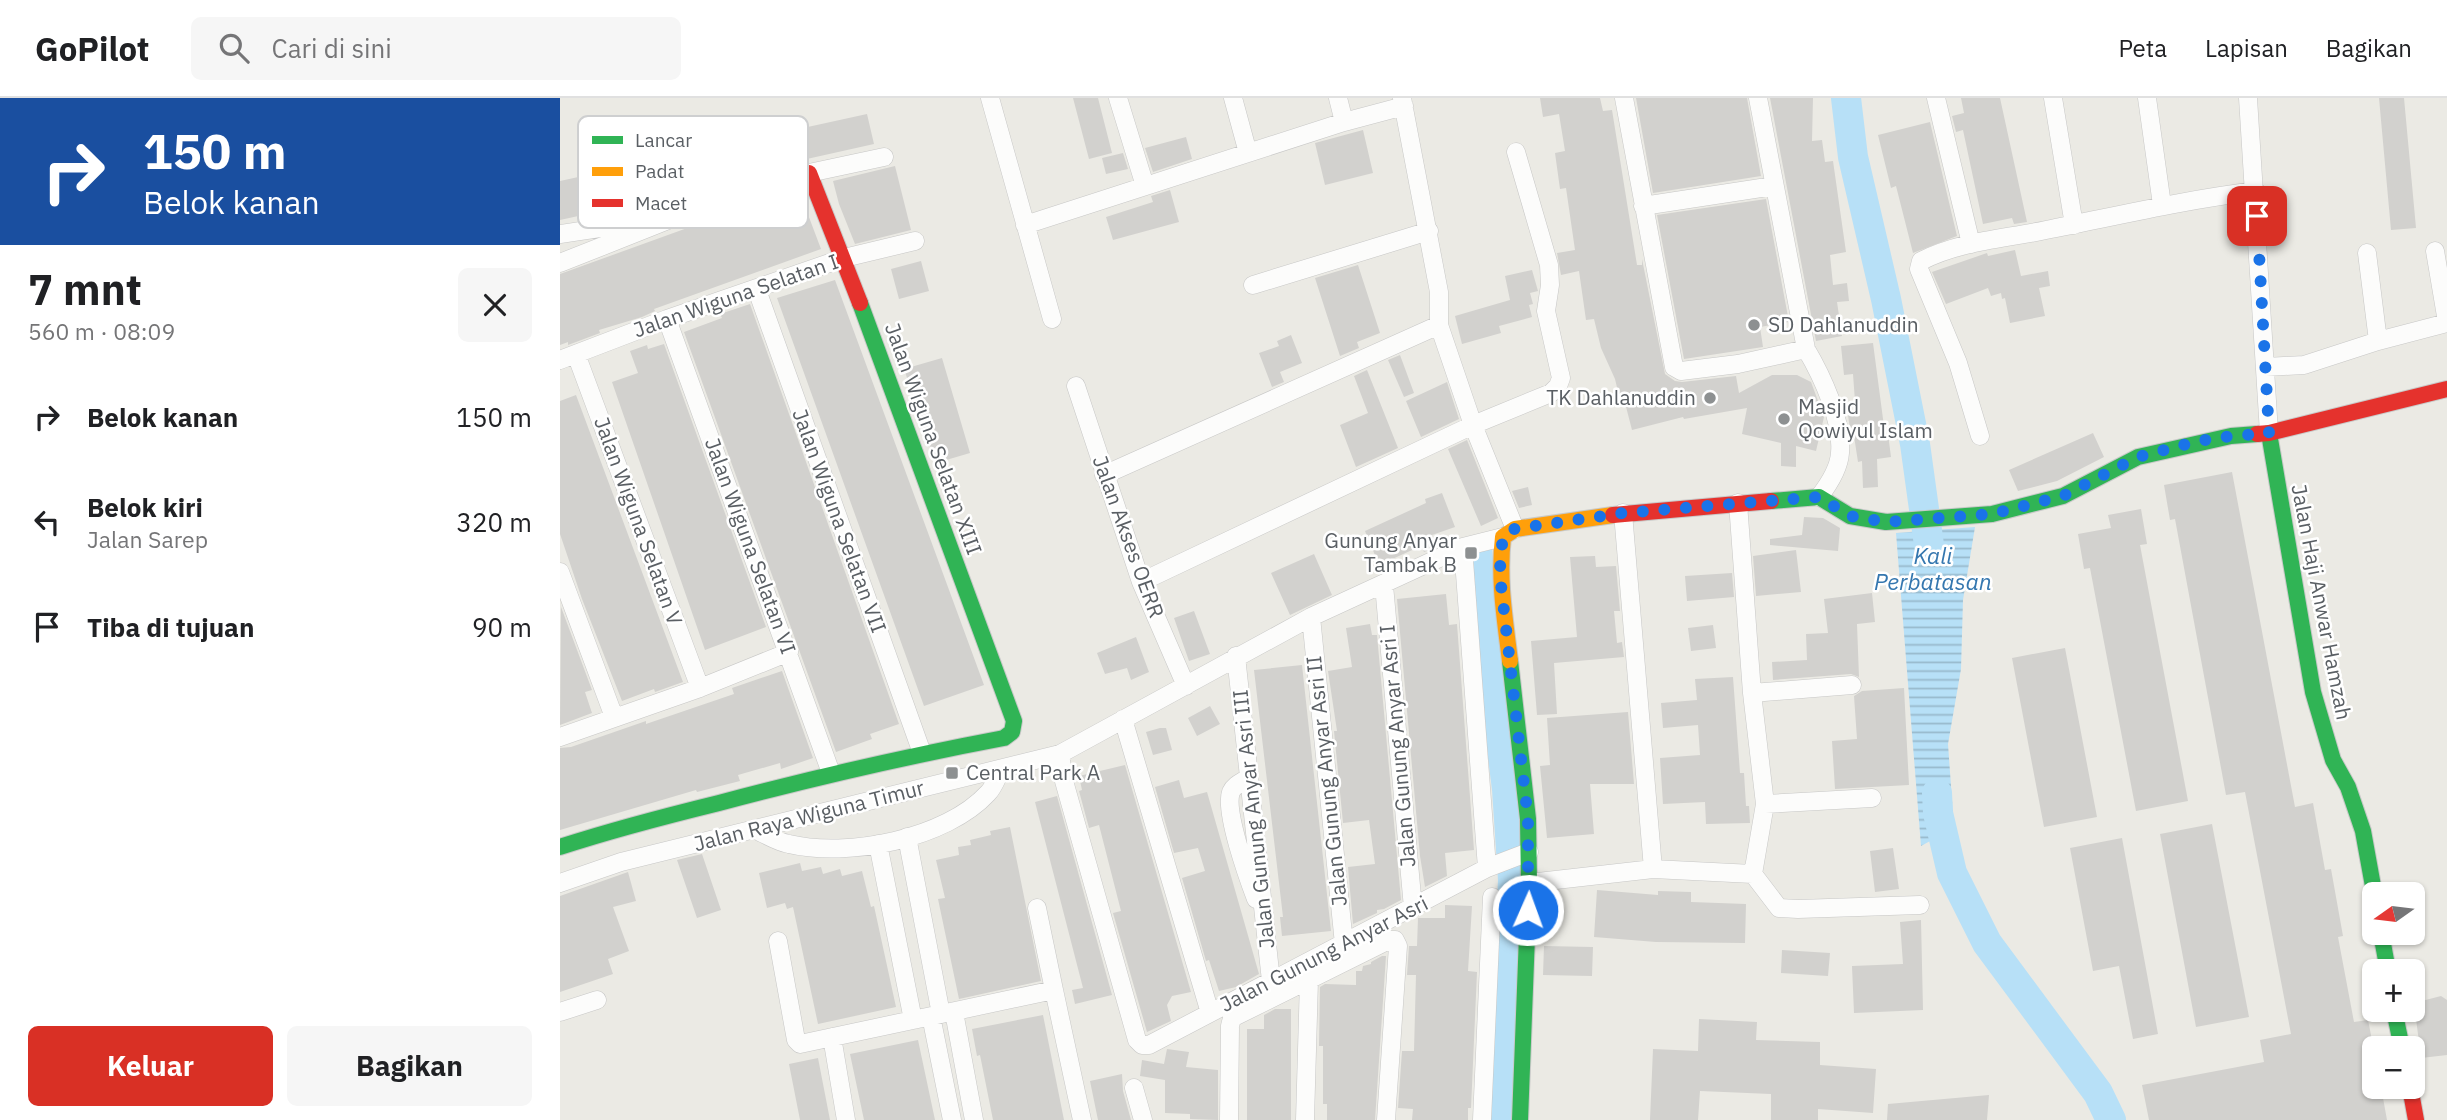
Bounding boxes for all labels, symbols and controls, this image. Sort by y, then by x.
search box [191,17,681,80]
text: GoPilot [35,27,149,70]
icon: search [215,29,253,67]
text: Cari di sini [271,31,392,65]
text: Peta [2119,32,2167,64]
text: Lapisan [2205,32,2288,64]
text: Bagikan [2326,32,2412,64]
legend [578,116,808,228]
text: 150 m [143,119,287,182]
icon: right [28,126,119,217]
text: Lancar [635,128,692,152]
text: Padat [635,159,684,183]
text: Belok kanan [143,181,320,223]
pin [2227,186,2287,246]
text: Macet [635,191,687,215]
icon: arrive [2238,197,2276,235]
street label: Jalan Wiguna Selatan I [629,247,842,343]
text: 7 mnt [28,262,142,317]
button: close [458,268,532,342]
place label: SD Dahlanuddin [1768,310,1919,338]
text: 560 m · 08:09 [28,316,175,346]
marker: SD Dahlanuddin [1746,317,1762,333]
street label: Jalan Wiguna Selatan XIII [879,319,989,559]
place label: TK Dahlanuddin [1546,383,1696,411]
marker: TK Dahlanuddin [1702,390,1718,406]
place label: Masjid Qowiyul Islam [1798,392,1933,444]
icon: right [28,398,66,436]
text: Belok kanan [87,400,238,434]
text: 150 m [456,400,532,434]
street label: Jalan Wiguna Selatan VII [786,405,894,637]
marker: Masjid Qowiyul Islam [1776,411,1792,427]
street label: Jalan Wiguna Selatan V [588,413,690,629]
street label: Jalan Wiguna Selatan VI [699,434,803,658]
street label: Jalan Akses OERR [1087,452,1171,622]
street label: Jalan Haji Anwar Hamzah [2285,482,2359,722]
text: Belok kiri [87,490,203,524]
icon: left [28,503,66,541]
text: 320 m [456,505,532,539]
text: Jalan Sarep [87,524,208,554]
place label: Gunung Anyar Tambak B [1324,526,1457,578]
water label: Kali Perbatasan [1874,540,1992,596]
marker: Gunung Anyar Tambak B [1463,545,1479,561]
icon: arrive [28,608,66,646]
text: Tiba di tujuan [87,610,254,644]
text: 90 m [472,610,532,644]
street label: Jalan Gunung Anyar Asri I [1372,624,1422,869]
street label: Jalan Gunung Anyar Asri II [1299,654,1353,908]
street label: Jalan Gunung Anyar Asri III [1225,688,1281,950]
place label: Central Park A [966,758,1100,786]
marker: Central Park A [944,765,960,781]
street label: Jalan Raya Wiguna Timur [691,773,927,857]
position arrow [1491,873,1565,947]
north arrow [2362,882,2426,945]
map controls [2362,882,2425,1099]
street label: Jalan Gunung Anyar Asri [1215,888,1432,1018]
button: + [2362,959,2425,1022]
button: Keluar [28,1026,273,1106]
button: Bagikan [287,1026,532,1106]
button: − [2362,1036,2425,1099]

